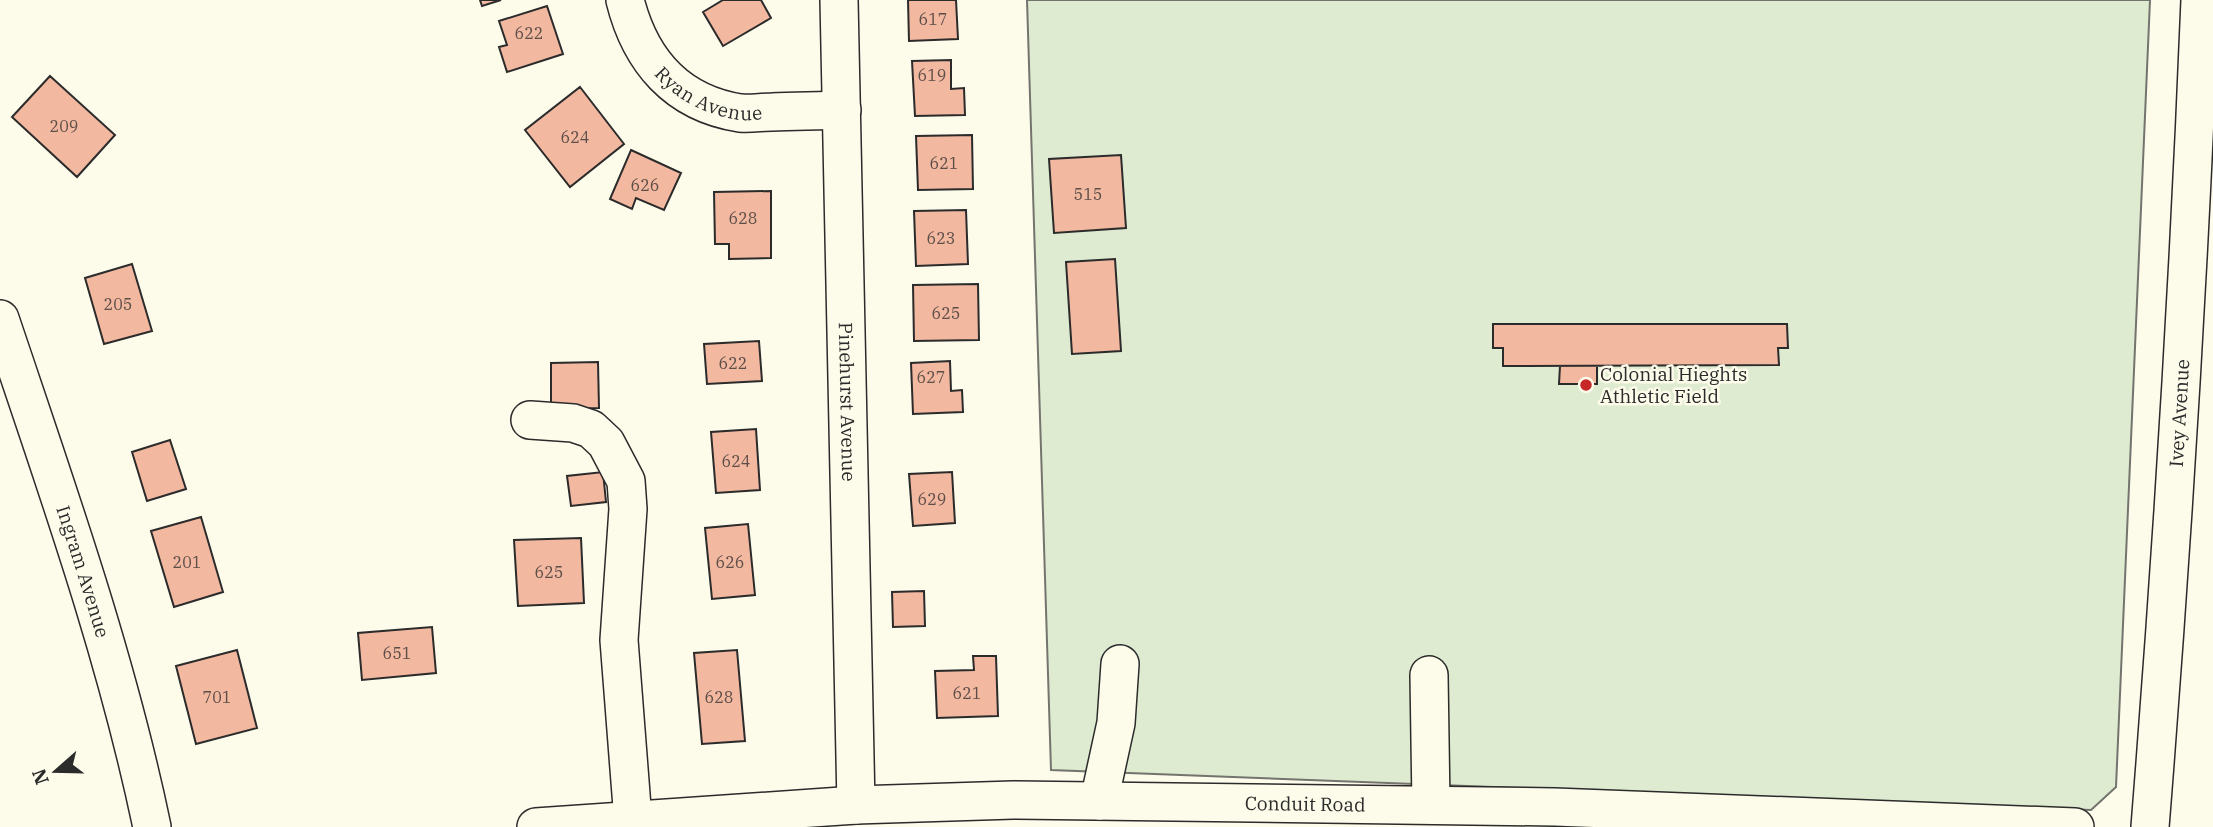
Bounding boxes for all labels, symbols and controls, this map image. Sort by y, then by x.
house number: 617 [919,9,947,29]
house number: 622 [515,23,543,43]
street label: Ryan Avenue [650,61,763,125]
house number: 619 [918,65,946,85]
house number: 209 [50,116,78,136]
house number: 624 [561,127,589,147]
house number: 621 [930,153,958,173]
house number: 626 [631,175,659,195]
house number: 515 [1074,184,1102,204]
house number: 628 [729,208,757,228]
house number: 623 [927,228,955,248]
house number: 205 [104,294,132,314]
house number: 625 [932,303,960,323]
street label: Pinehurst Avenue [834,322,861,482]
house number: 622 [719,353,747,373]
street label: Ivey Avenue [2164,358,2194,468]
place label: Colonial Hieghts Athletic Field [1600,362,1747,408]
house number: 627 [917,367,945,387]
marker: Colonial Hieghts Athletic Field [1578,377,1594,393]
house number: 624 [722,451,750,471]
house number: 629 [918,489,946,509]
street label: Ingram Avenue [51,502,115,641]
house number: 201 [173,552,201,572]
house number: 626 [716,552,744,572]
house number: 625 [535,562,563,582]
house number: 651 [383,643,411,663]
house number: 621 [953,683,981,703]
house number: 701 [203,687,231,707]
house number: 628 [705,687,733,707]
north arrow [21,736,91,806]
text: N [26,766,54,788]
street label: Conduit Road [1245,791,1366,817]

